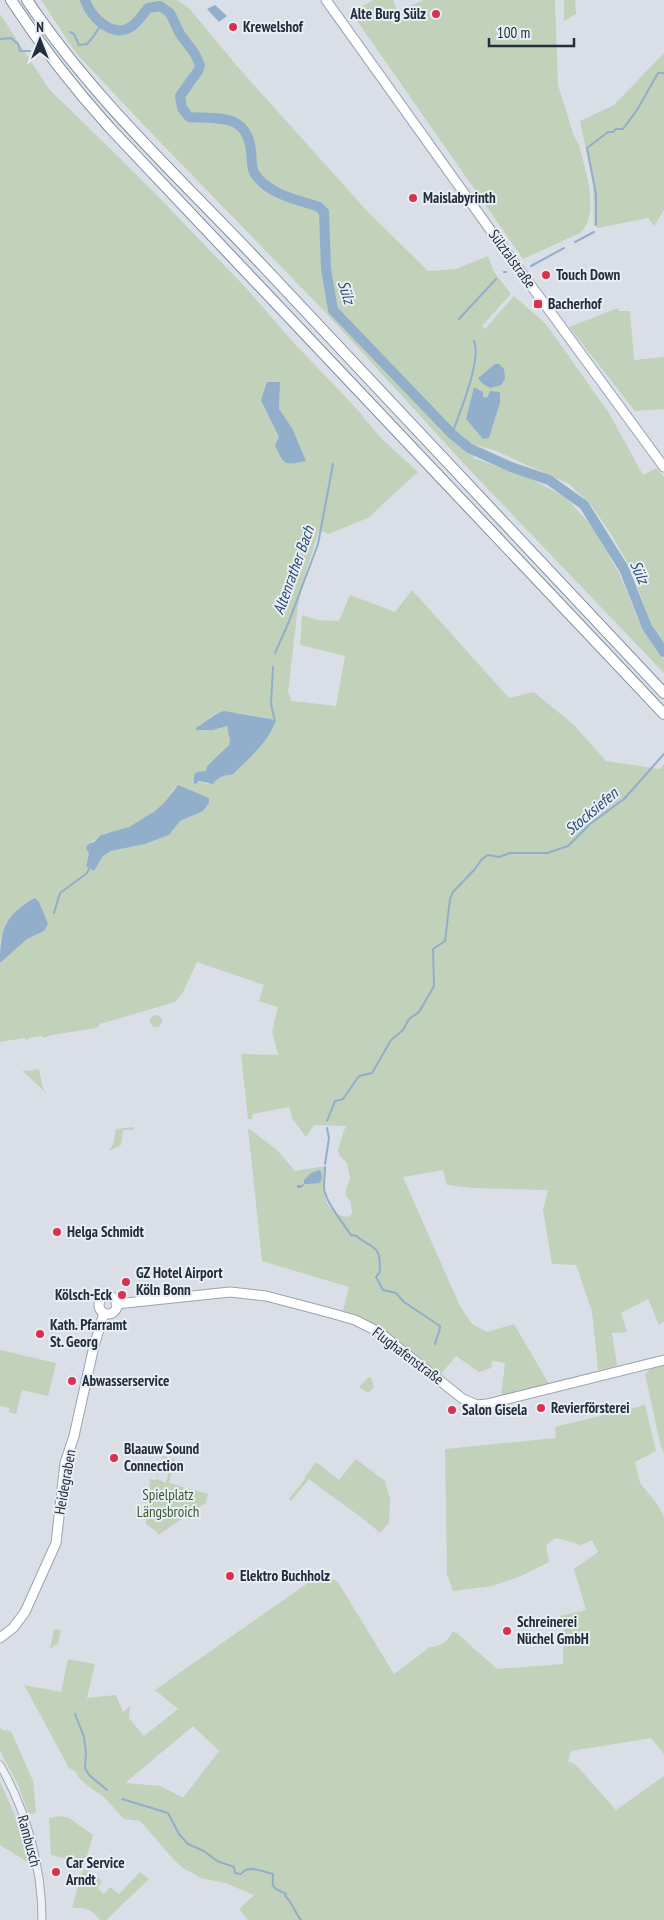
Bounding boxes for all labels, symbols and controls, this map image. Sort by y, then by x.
place label: Alte Burg Sülz [349,4,426,23]
marker: Alte Burg Sülz [430,8,442,20]
north arrow [15,15,65,65]
scale bar [489,15,574,47]
place label: Krewelshof [243,17,304,36]
text: N [36,18,44,36]
marker: Krewelshof [227,21,239,33]
text: 100 m [497,23,530,42]
place label: Maislabyrinth [423,188,496,207]
marker: Maislabyrinth [407,192,419,204]
street label: Sülztalstraße [485,226,540,292]
place label: Touch Down [556,265,620,284]
marker: Touch Down [540,269,552,281]
water label: Sülz [334,278,361,308]
place label: Bacherhof [548,294,603,313]
marker: Bacherhof [532,298,544,310]
water label: Altenrather Bach [268,522,319,617]
water label: Sülz [626,557,655,589]
water label: Stocksiefen [560,782,622,839]
place label: Helga Schmidt [67,1222,145,1241]
marker: Helga Schmidt [51,1226,63,1238]
place label: GZ Hotel Airport Köln Bonn [136,1263,223,1299]
marker: GZ Hotel Airport Köln Bonn [120,1276,132,1288]
place label: Kölsch-Eck [55,1285,113,1304]
marker: Kölsch-Eck [116,1289,128,1301]
place label: Kath. Pfarramt St. Georg [50,1315,127,1351]
street label: Flughafenstraße [369,1323,448,1389]
marker: Kath. Pfarramt St. Georg [34,1328,46,1340]
place label: Abwasserservice [81,1371,169,1390]
marker: Abwasserservice [66,1375,78,1387]
place label: Revierförsterei [551,1398,630,1417]
place label: Salon Gisela [462,1400,527,1419]
marker: Revierförsterei [535,1402,547,1414]
marker: Salon Gisela [446,1404,458,1416]
place label: Blaauw Sound Connection [124,1439,199,1475]
street label: Heidegraben [49,1448,80,1516]
marker: Blaauw Sound Connection [108,1452,120,1464]
park label: Spielplatz Längsbroich [137,1485,199,1521]
place label: Elektro Buchholz [240,1566,330,1585]
marker: Elektro Buchholz [224,1570,236,1582]
place label: Schreinerei Nüchel GmbH [517,1612,589,1648]
marker: Schreinerei Nüchel GmbH [501,1625,513,1637]
street label: Rambusch [13,1813,46,1869]
place label: Car Service Arndt [65,1853,125,1889]
marker: Car Service Arndt [50,1866,62,1878]

